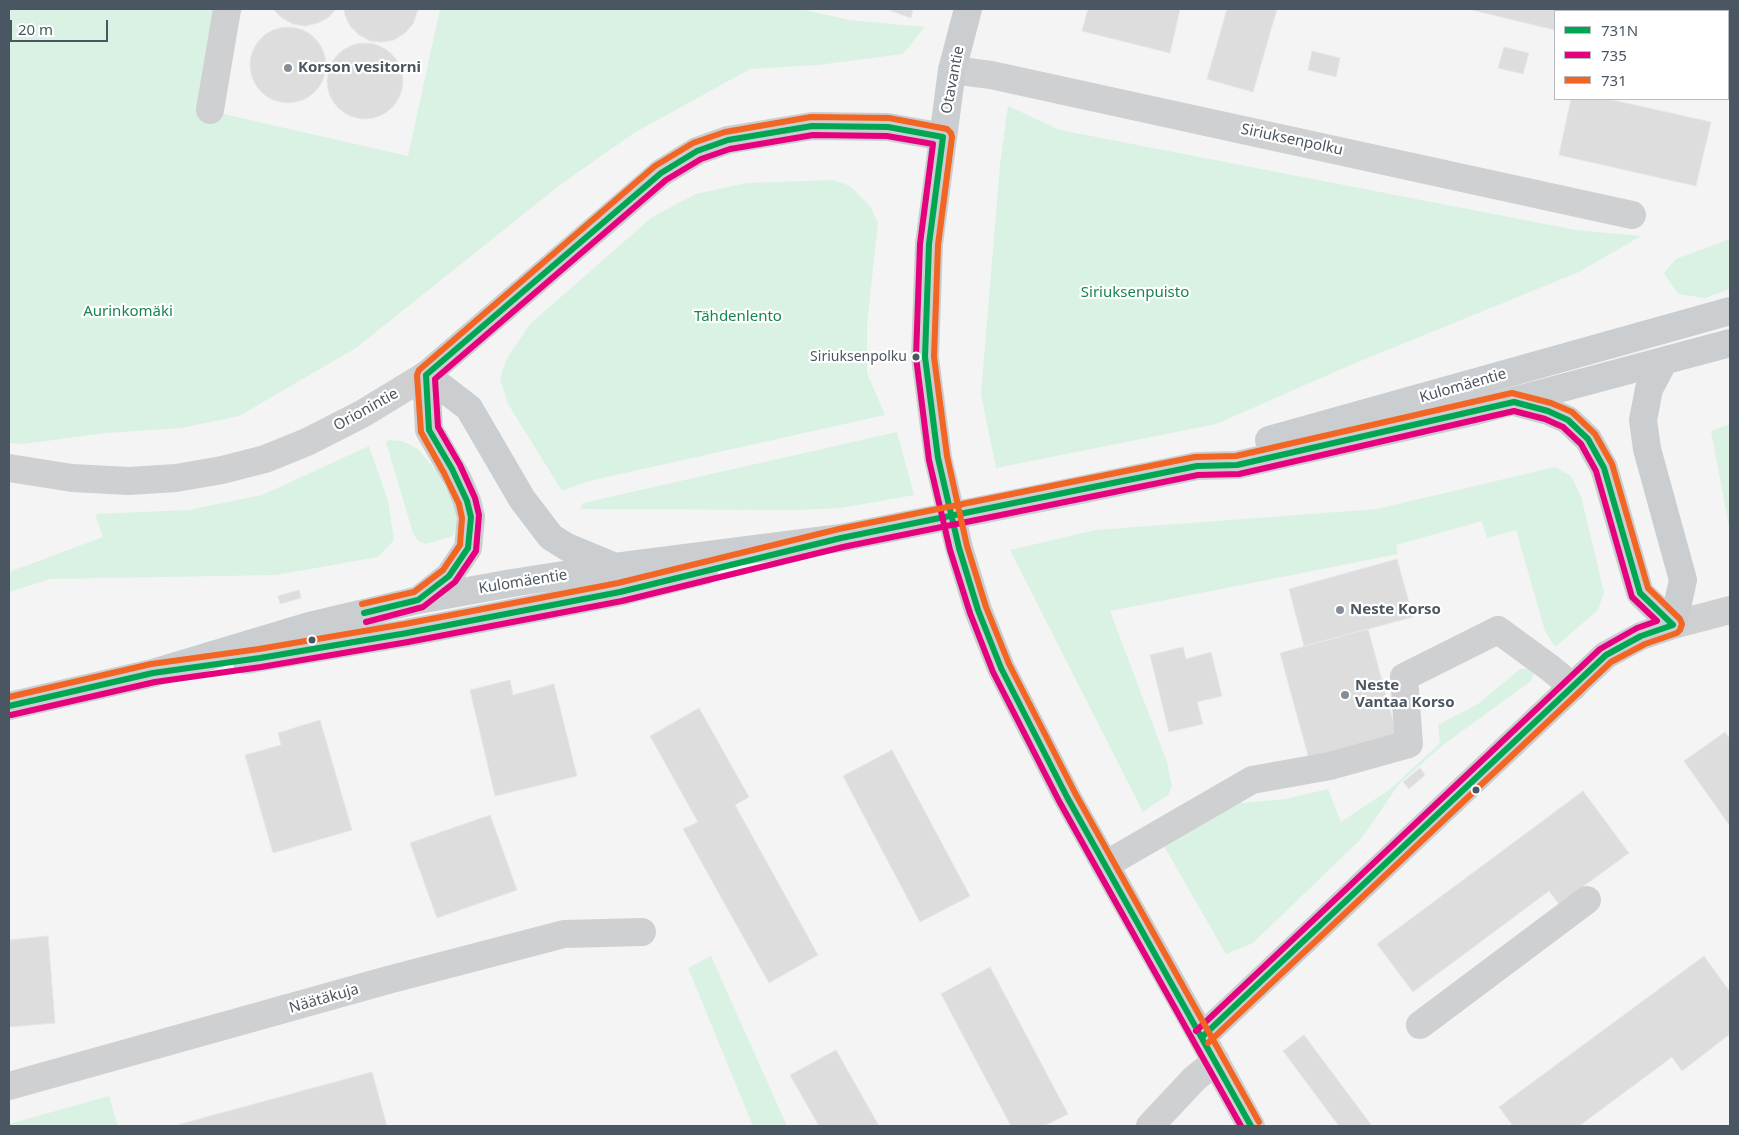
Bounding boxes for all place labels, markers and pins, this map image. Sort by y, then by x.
place label: Korson vesitorni [298,59,421,77]
marker: Korson vesitorni [282,62,294,74]
place label: Siriuksenpolku [810,349,907,365]
marker: Siriuksenpolku [911,352,921,362]
place label: Neste Korso [1350,601,1441,619]
marker: Neste Korso [1334,604,1346,616]
unlabelled marker [307,635,317,645]
place label: Neste Vantaa Korso [1355,677,1455,712]
marker: Neste Vantaa Korso [1339,689,1351,701]
unlabelled marker [1471,785,1481,795]

